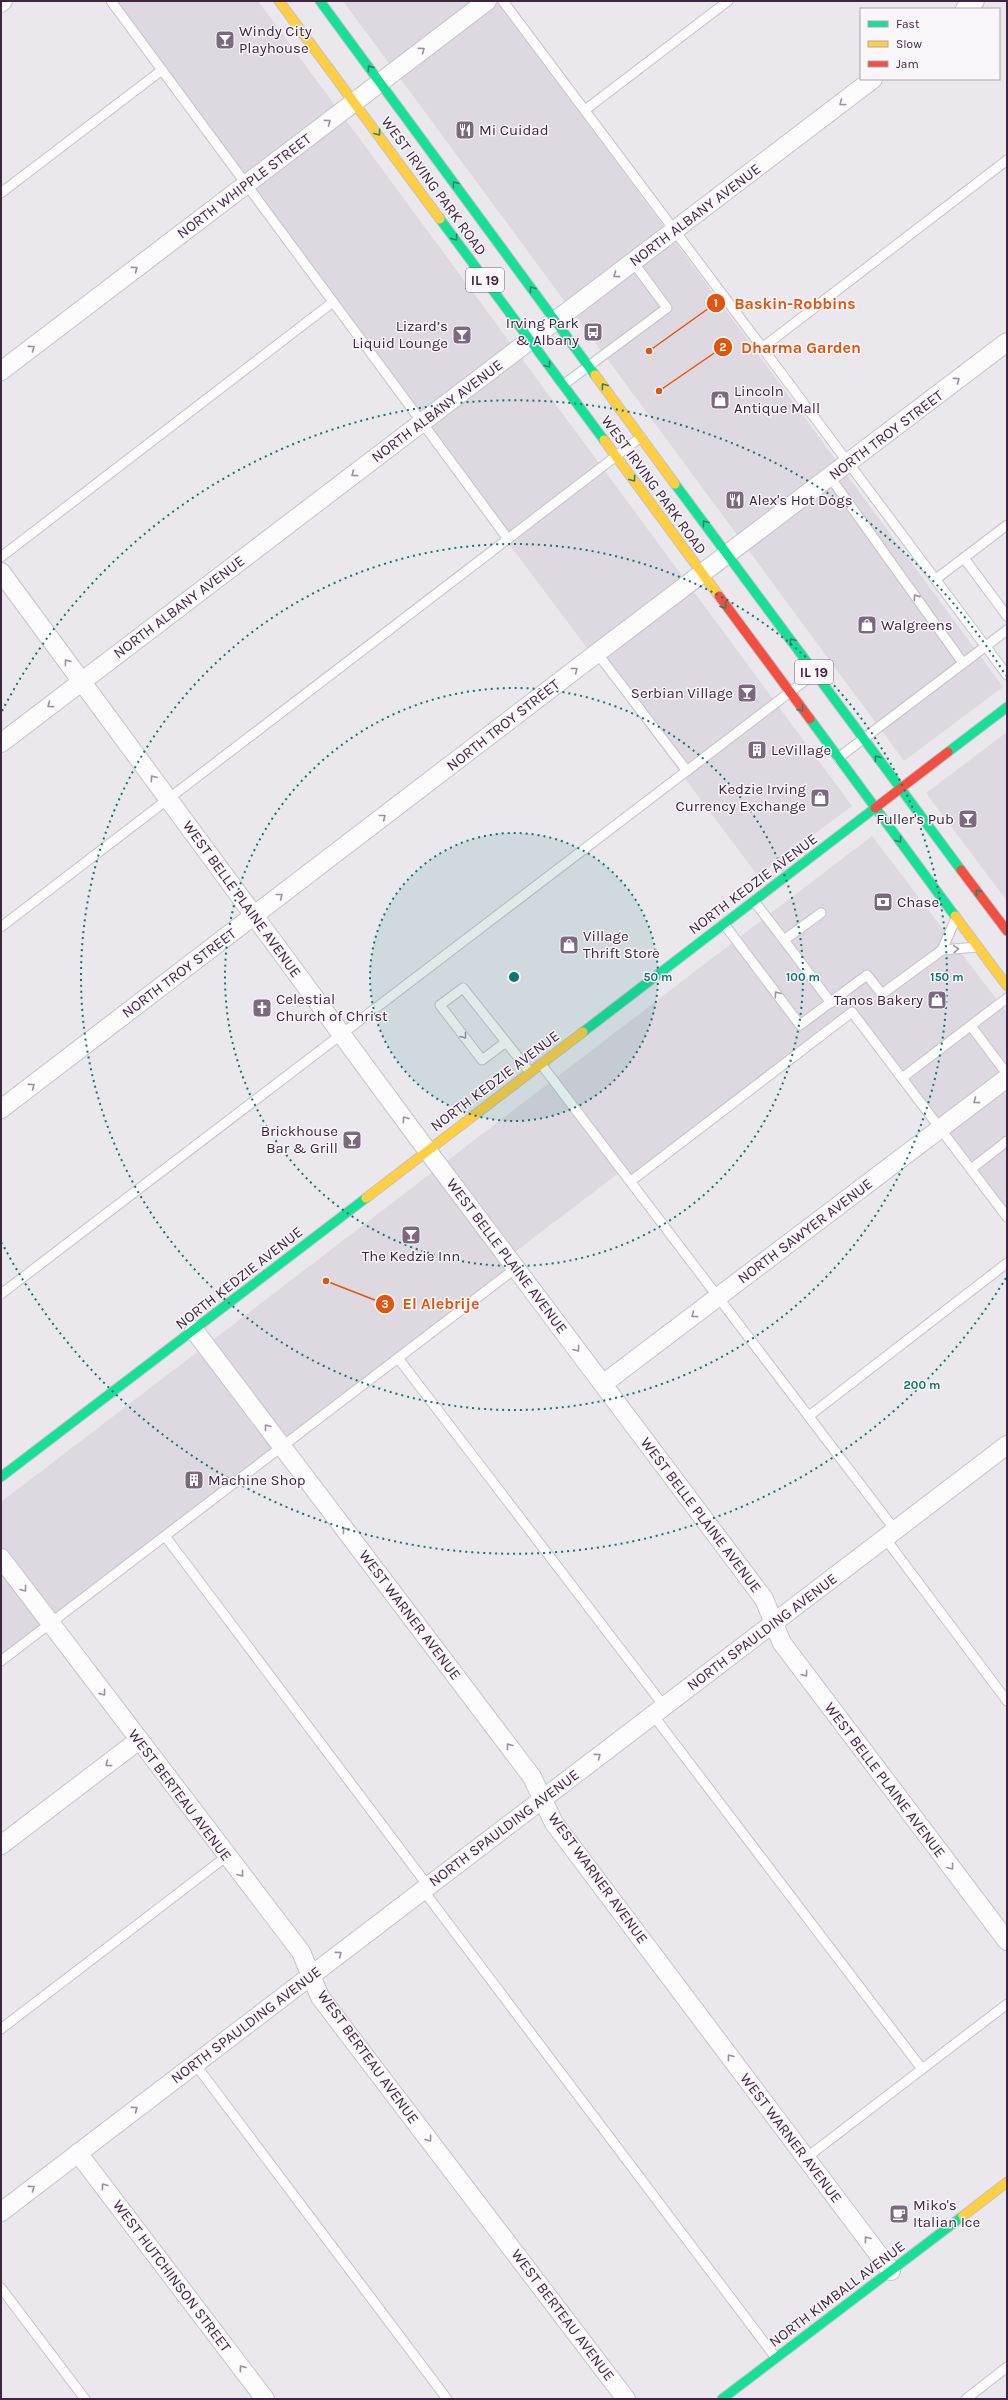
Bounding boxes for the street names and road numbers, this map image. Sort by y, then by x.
street label: WEST IRVING PARK ROAD [378,113,490,259]
street label: NORTH WHIPPLE STREET [173,129,315,242]
street label: NORTH ALBANY AVENUE [626,160,764,270]
road number: IL 19 [466,268,504,292]
street label: NORTH ALBANY AVENUE [368,356,506,466]
street label: NORTH TROY STREET [825,386,947,484]
street label: WEST IRVING PARK ROAD [598,412,710,558]
street label: NORTH ALBANY AVENUE [110,552,248,662]
road number: IL 19 [795,660,833,684]
street label: NORTH TROY STREET [443,675,563,775]
street label: WEST BELLE PLAINE AVENUE [179,817,305,981]
street label: NORTH KEDZIE AVENUE [685,830,821,938]
street label: NORTH TROY STREET [118,924,240,1022]
street label: NORTH KEDZIE AVENUE [427,1027,563,1135]
street label: WEST BELLE PLAINE AVENUE [443,1175,571,1337]
street label: NORTH SAWYER AVENUE [734,1175,876,1287]
street label: NORTH KEDZIE AVENUE [172,1223,306,1333]
street label: WEST BELLE PLAINE AVENUE [637,1434,765,1596]
street label: WEST WARNER AVENUE [355,1547,465,1683]
street label: NORTH SPAULDING AVENUE [683,1570,841,1694]
street label: WEST BELLE PLAINE AVENUE [821,1699,949,1861]
street label: WEST BERTEAU AVENUE [125,1726,235,1864]
street label: NORTH SPAULDING AVENUE [425,1766,583,1890]
street label: WEST WARNER AVENUE [544,1809,652,1947]
street label: NORTH SPAULDING AVENUE [167,1963,325,2087]
street label: WEST BERTEAU AVENUE [314,1987,422,2127]
street label: WEST WARNER AVENUE [736,2070,846,2206]
street label: WEST HUTCHINSON STREET [109,2196,235,2356]
street label: NORTH KIMBALL AVENUE [766,2237,908,2351]
street label: WEST BERTEAU AVENUE [508,2246,618,2384]

